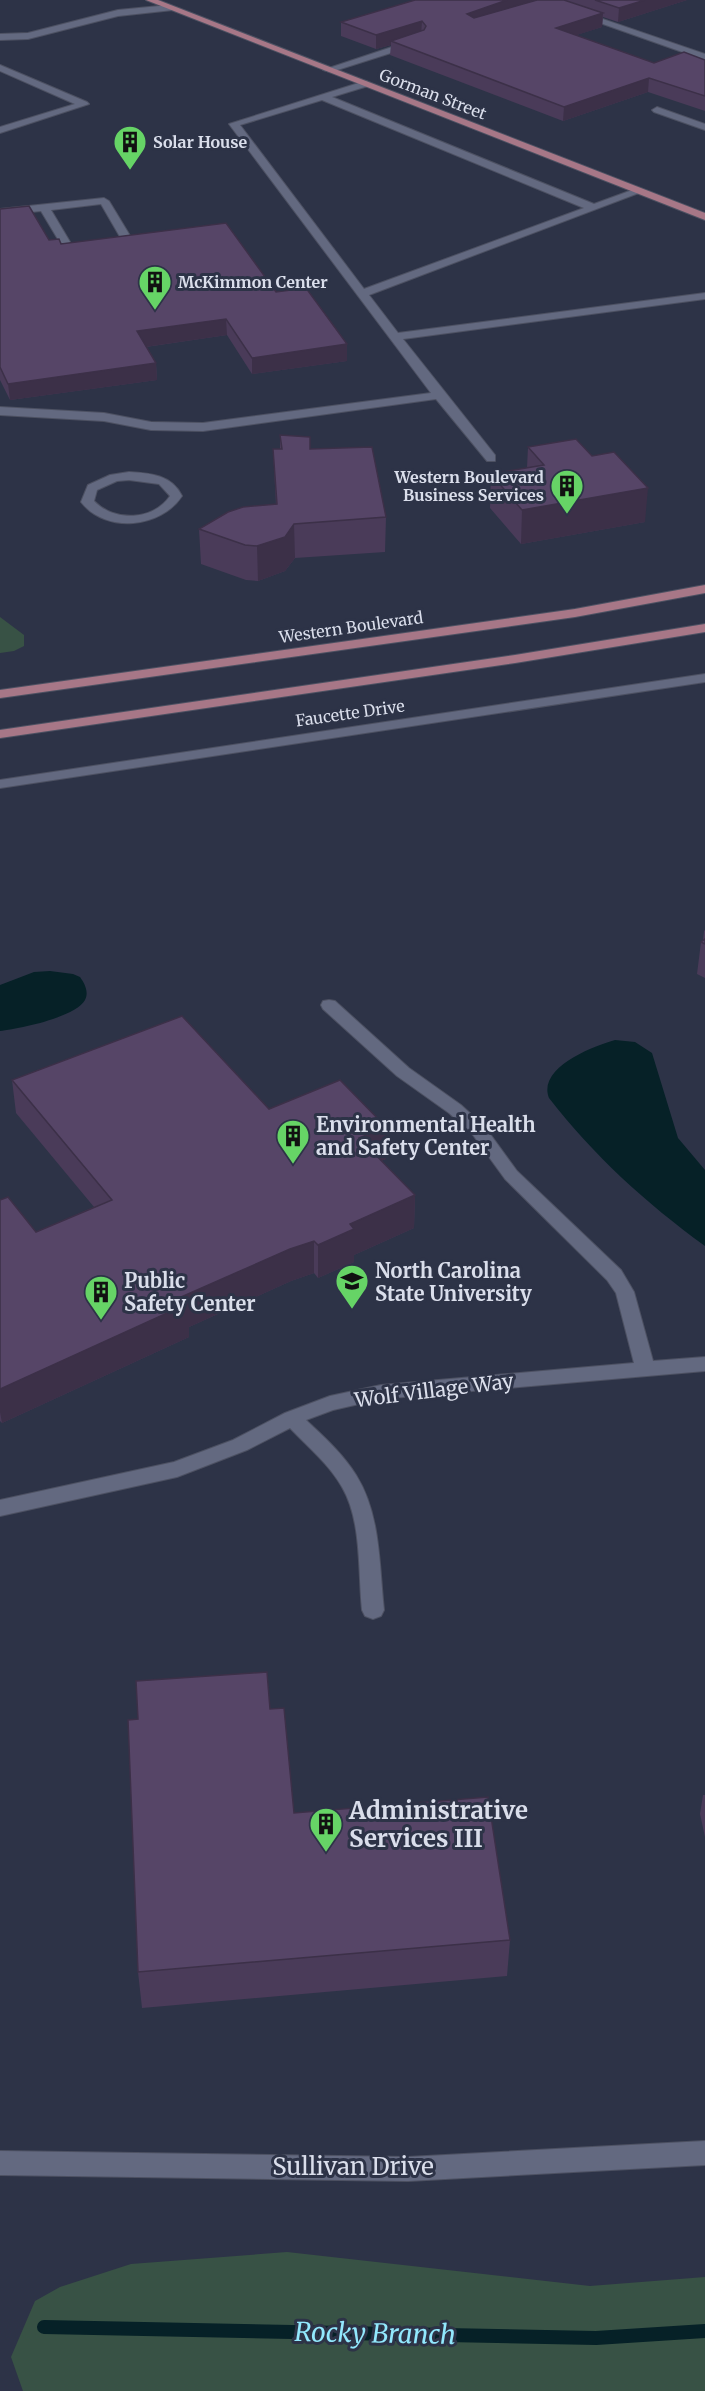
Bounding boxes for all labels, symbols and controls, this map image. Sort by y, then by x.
street label: Gorman Street [377,64,490,124]
building icon: Solar House [112,124,148,171]
place label: Solar House [153,132,248,152]
building icon: McKimmon Center [137,264,173,311]
place label: McKimmon Center [178,272,328,292]
place label: Western Boulevard Business Services [393,467,544,505]
building icon: Western Boulevard Business Services [549,468,585,515]
street label: Western Boulevard [277,607,425,647]
street label: Faucette Drive [294,695,406,731]
place label: Environmental Health and Safety Center [316,1112,536,1160]
building icon: Environmental Health and Safety Center [275,1118,311,1165]
place label: North Carolina State University [375,1258,532,1306]
school or university icon: North Carolina State University [334,1263,370,1310]
place label: Public Safety Center [124,1268,255,1316]
building icon: Public Safety Center [83,1274,119,1321]
street label: Wolf Village Way [352,1368,515,1412]
place label: Administrative Services III [348,1795,528,1854]
building icon: Administrative Services III [308,1806,344,1853]
street label: Sullivan Drive [272,2151,434,2182]
water label: Rocky Branch [294,2315,456,2351]

